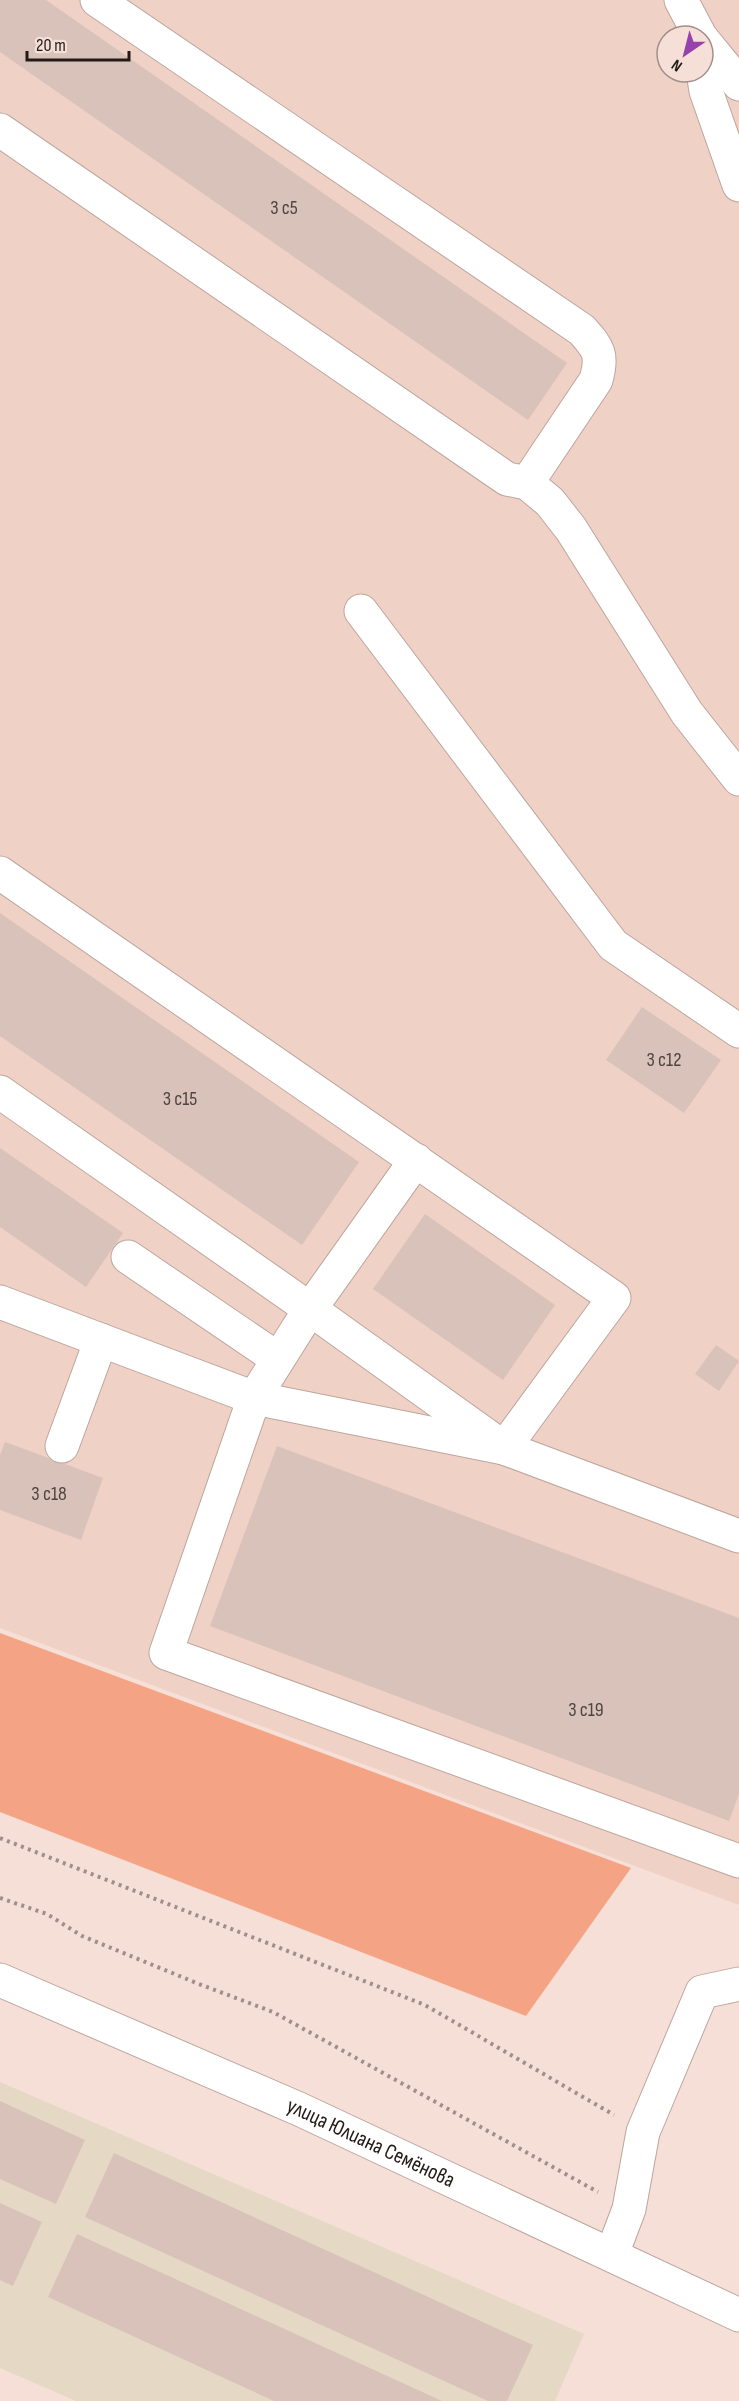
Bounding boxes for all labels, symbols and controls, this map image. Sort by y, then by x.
scale bar [27,24,129,62]
north arrow [655,24,715,84]
text: 20 m [36,35,66,56]
text: N [668,55,686,75]
house number: 3 c5 [270,196,298,220]
house number: 3 c12 [646,1048,682,1072]
house number: 3 c15 [163,1087,197,1111]
house number: 3 c18 [31,1482,67,1506]
house number: 3 c19 [568,1698,604,1722]
street label: улица Юлиана Семёнова [283,2092,459,2194]

